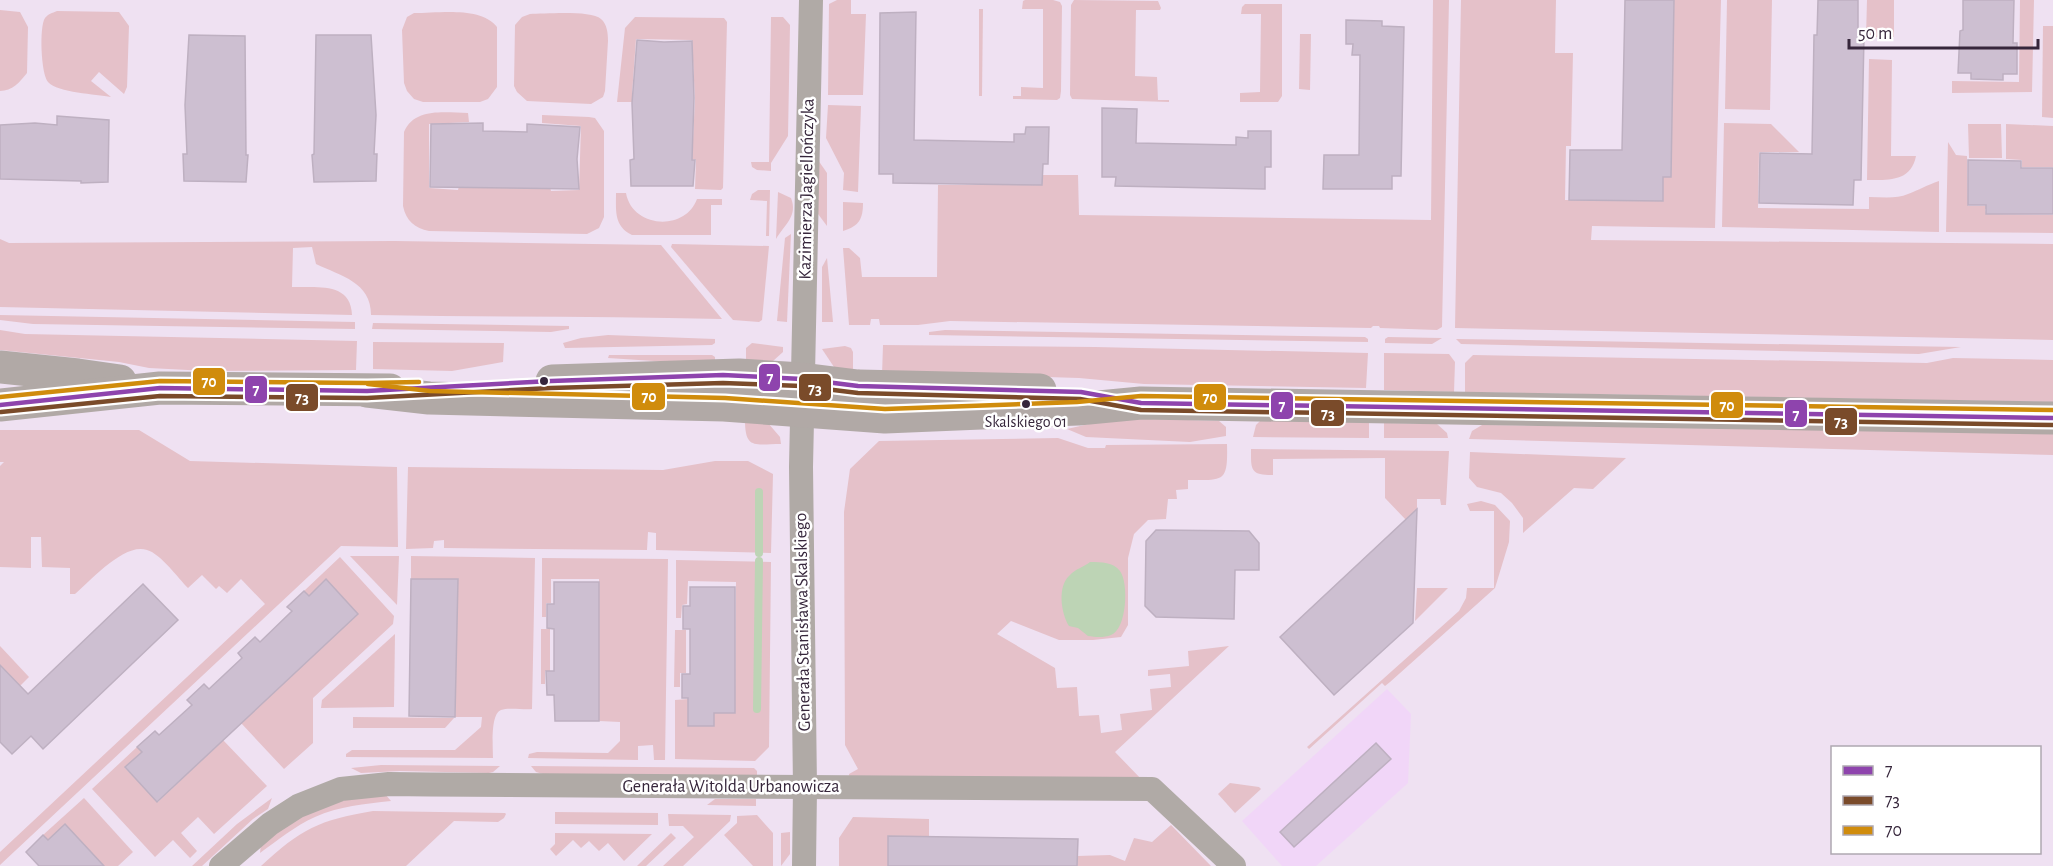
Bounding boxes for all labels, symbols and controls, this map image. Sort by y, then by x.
scale bar [1849,12,2038,50]
text: 50 m [1858,25,1892,43]
street label: Kazimierza Jagiellończyka [796,98,818,280]
line badge: 7 [758,363,781,392]
line badge: 70 [192,367,226,396]
text: 7 [767,370,774,386]
line badge: 73 [798,373,832,402]
text: 70 [201,374,217,390]
line badge: 7 [244,375,268,404]
unlabelled marker [538,375,550,387]
text: 73 [808,381,822,397]
text: 7 [253,382,260,398]
line badge: 70 [631,382,666,411]
line badge: 73 [285,383,319,412]
line badge: 70 [1193,383,1227,411]
text: 70 [641,389,657,405]
text: 73 [295,390,309,406]
text: 70 [1202,390,1218,406]
line badge: 7 [1270,391,1294,420]
line badge: 70 [1710,391,1744,419]
marker: Skalskiego 01 [1020,398,1032,410]
text: 7 [1279,398,1286,414]
text: 70 [1719,398,1735,414]
line badge: 73 [1310,399,1345,427]
line badge: 7 [1784,399,1808,428]
text: 73 [1321,406,1335,422]
text: 7 [1793,407,1800,423]
line badge: 73 [1824,407,1858,436]
place label: Skalskiego 01 [985,414,1067,430]
text: 73 [1834,414,1848,430]
street label: Generała Stanisława Skalskiego [792,512,814,731]
legend [1831,746,2041,854]
text: 7 [1885,762,1893,780]
street label: Generała Witolda Urbanowicza [622,778,840,796]
text: 73 [1885,792,1900,810]
text: 70 [1885,822,1902,840]

